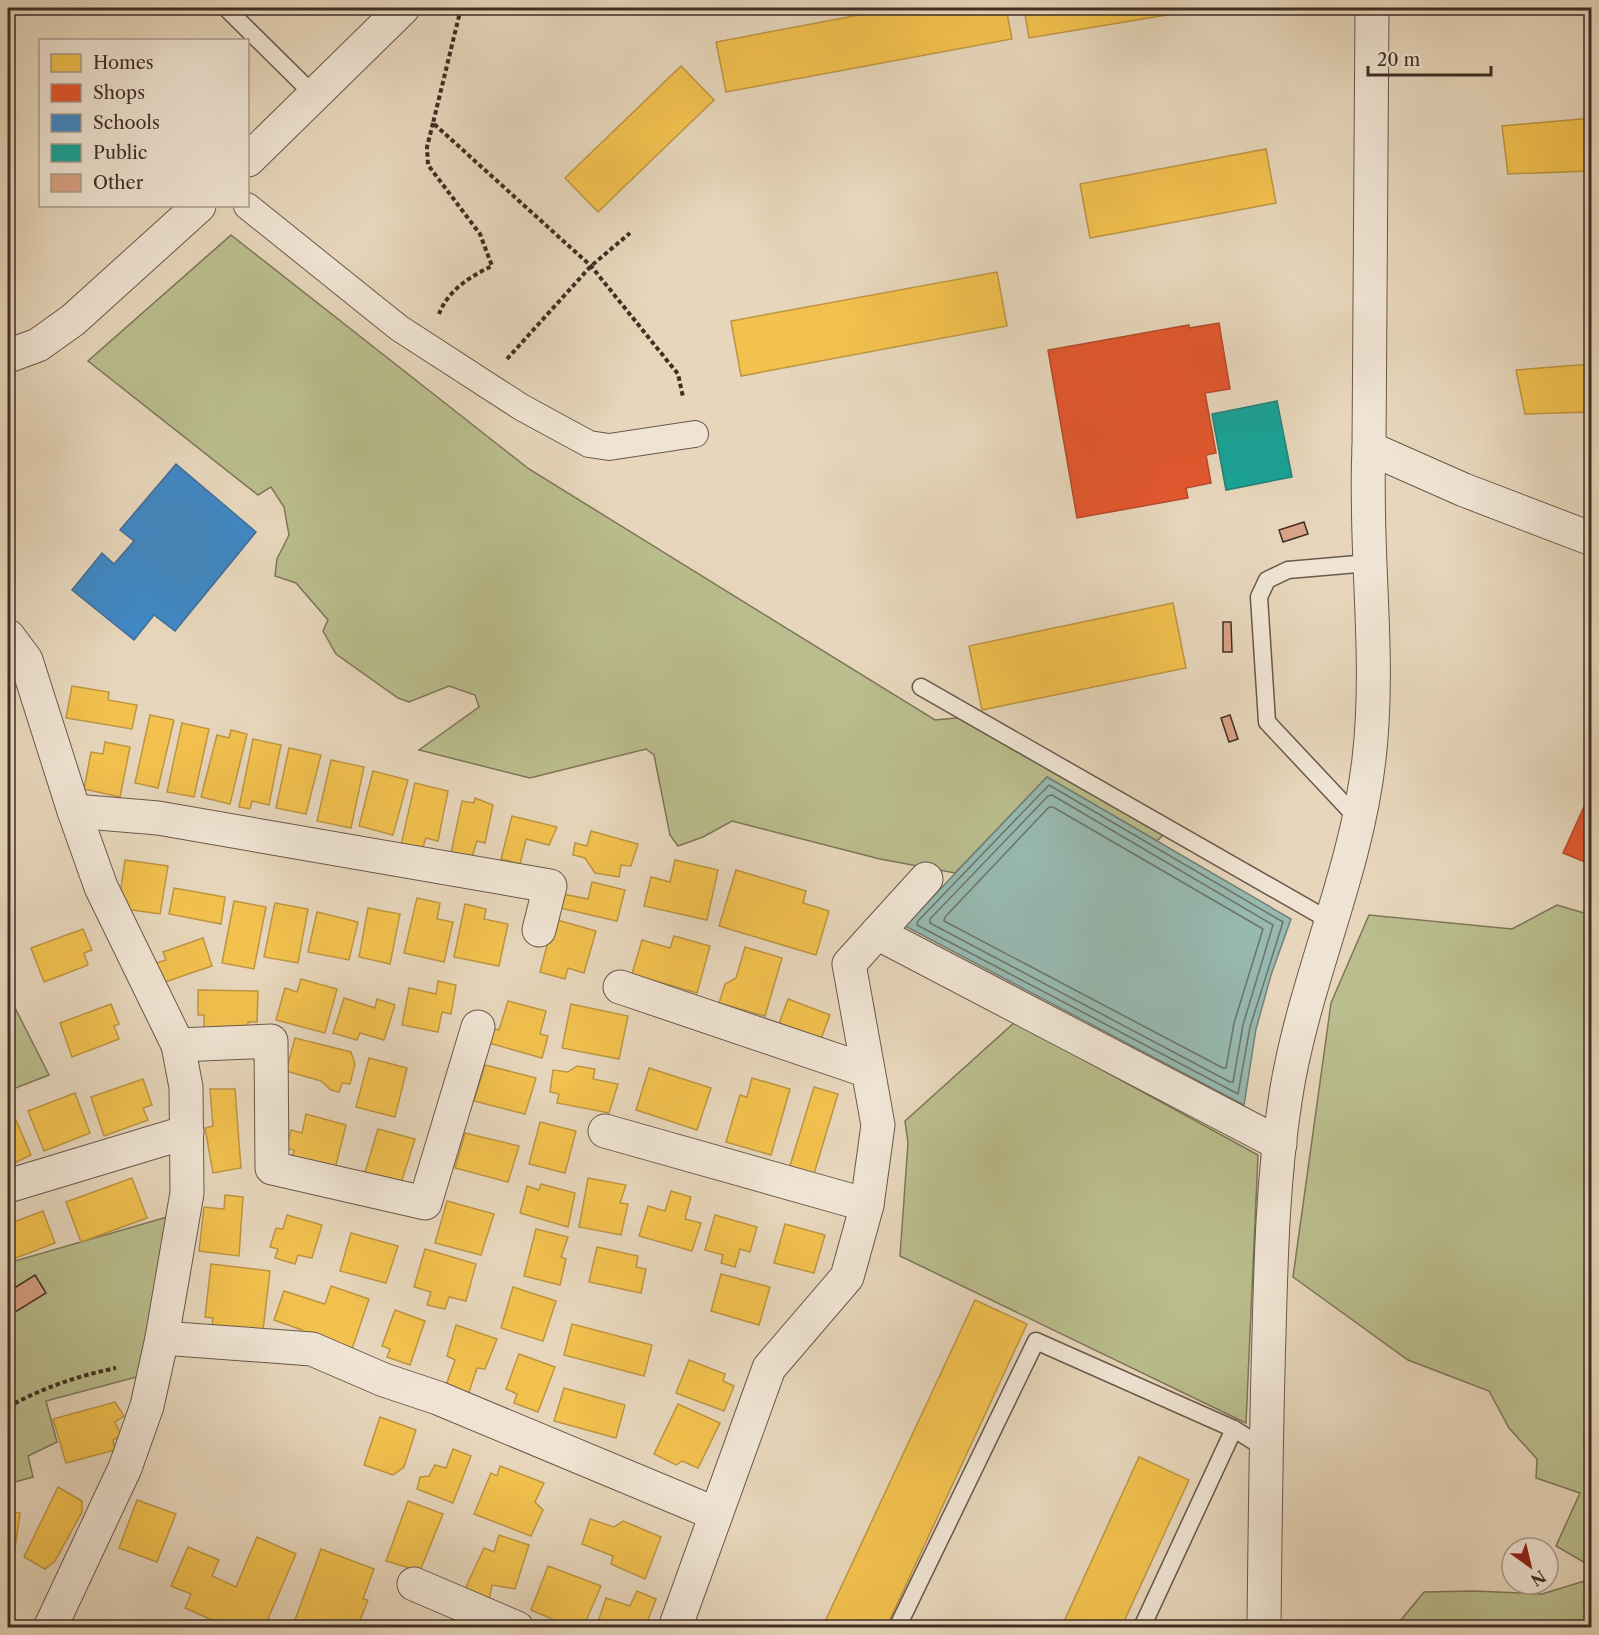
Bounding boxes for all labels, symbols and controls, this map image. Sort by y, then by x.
legend [39,39,249,207]
scale bar [1368,39,1491,77]
text: 20 m [1377,49,1421,71]
text: Homes [93,52,154,74]
text: Shops [93,82,145,104]
text: Schools [93,112,160,134]
text: Public [93,142,147,164]
text: Other [93,172,144,194]
north arrow [1500,1536,1560,1596]
text: N [1527,1566,1550,1591]

